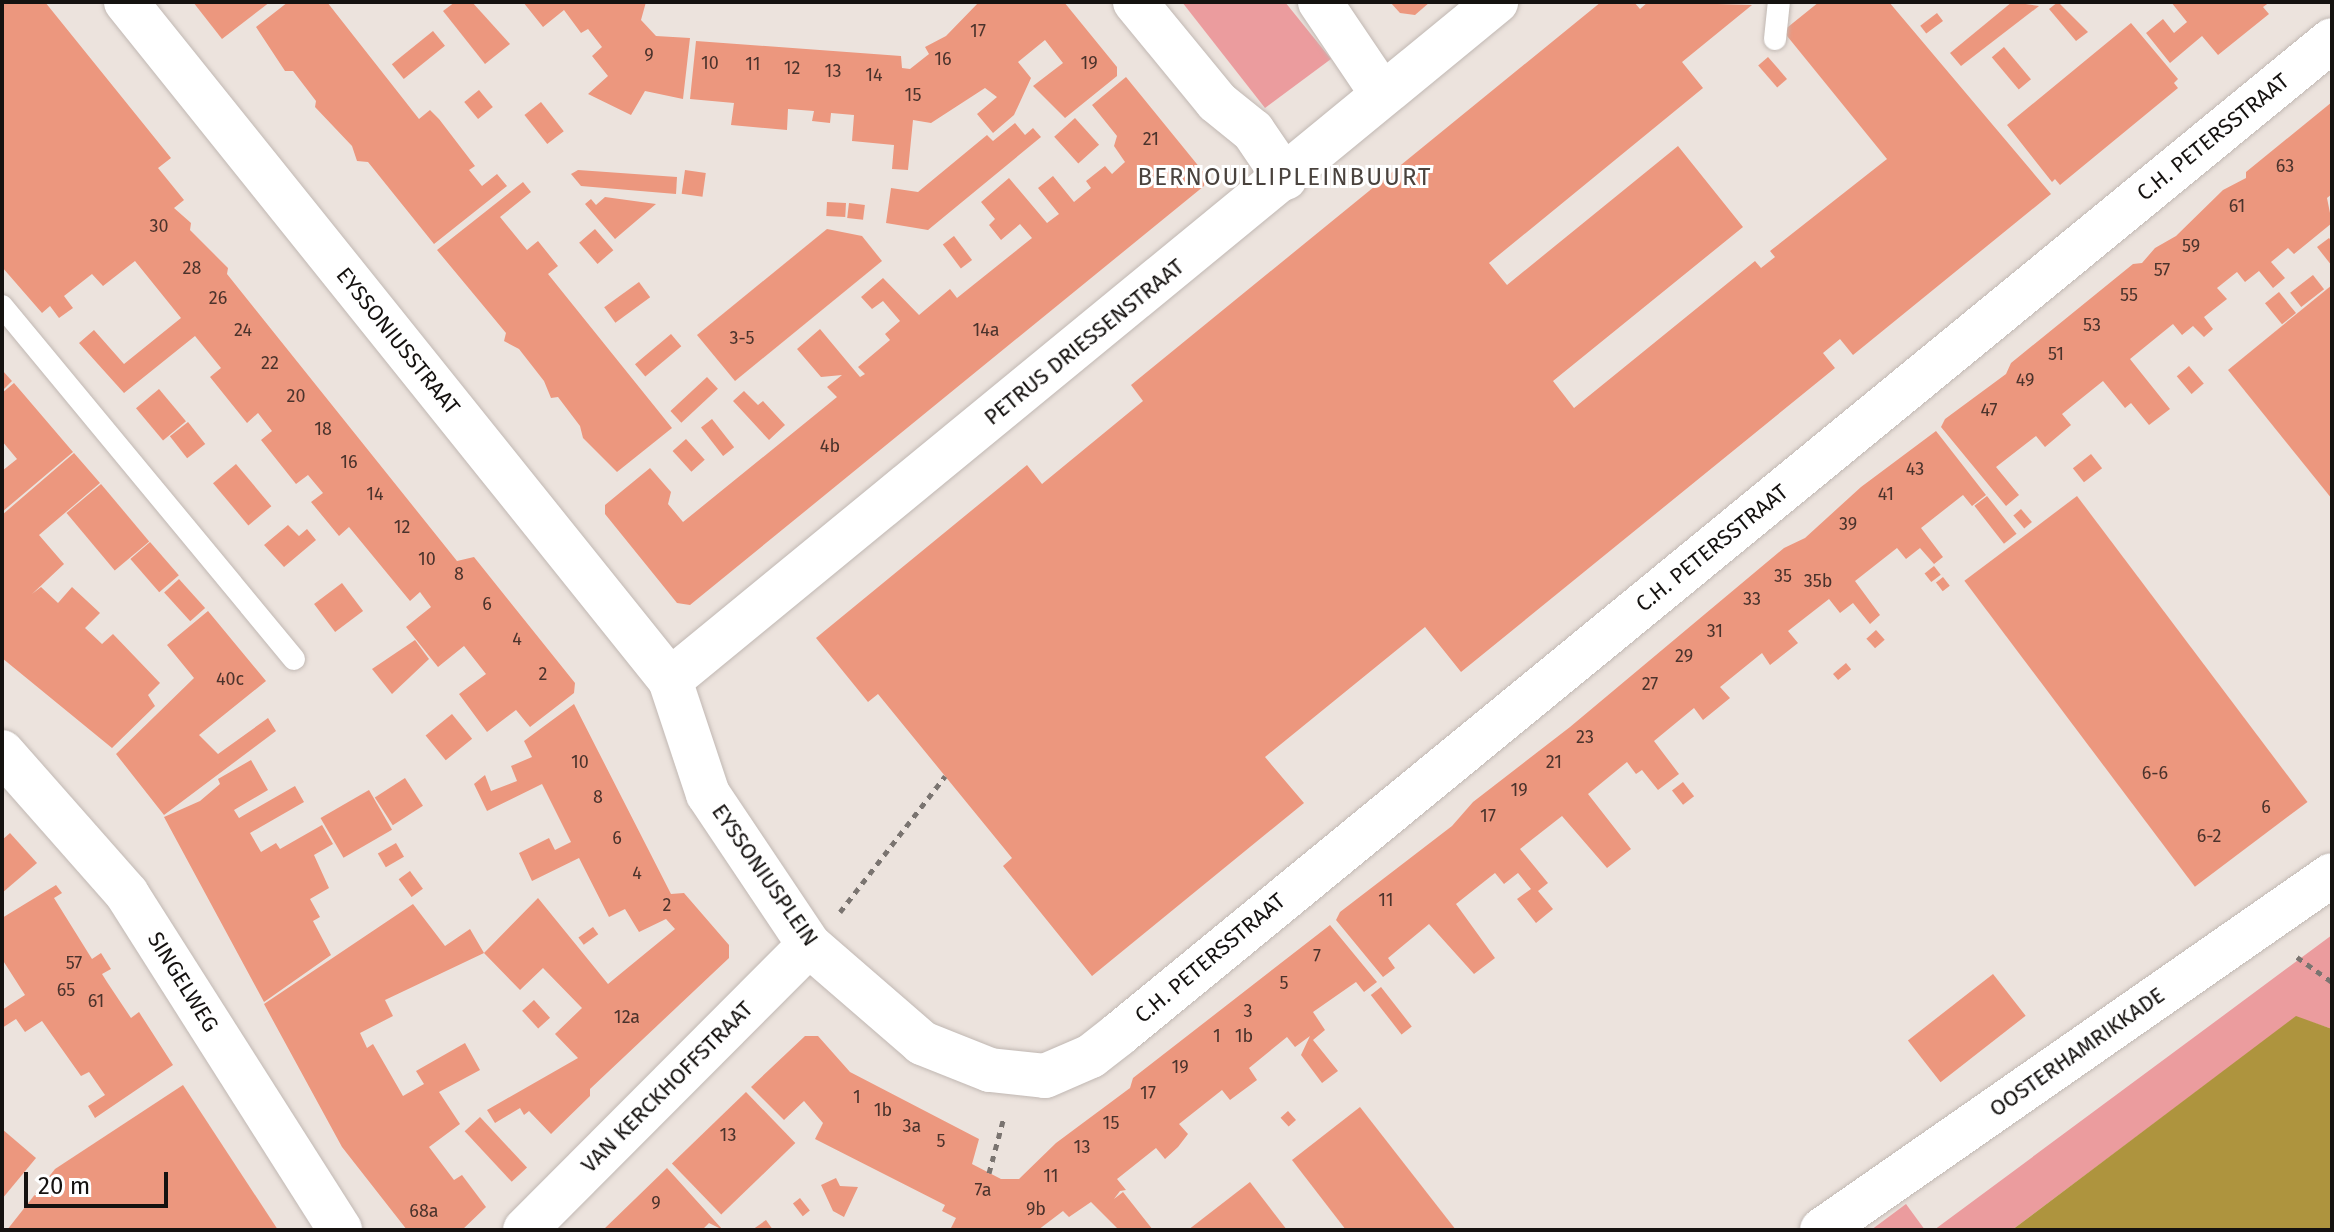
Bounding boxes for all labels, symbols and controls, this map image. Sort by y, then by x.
house number: 17 [970,20,986,42]
house number: 9 [644,44,654,66]
house number: 16 [934,48,952,70]
house number: 10 [701,52,719,74]
house number: 19 [1080,52,1098,74]
house number: 11 [745,53,761,75]
house number: 12 [784,57,800,79]
house number: 13 [825,60,841,82]
house number: 14 [865,64,883,86]
street label: C.H. PETERSSTRAAT [2132,68,2294,206]
house number: 15 [905,84,921,106]
house number: 21 [1143,128,1159,150]
house number: 63 [2276,155,2294,177]
district label: BERNOULLIPLEINBUURT [1138,164,1432,192]
house number: 61 [2229,195,2245,217]
house number: 30 [149,215,169,237]
house number: 59 [2182,235,2200,257]
street label: PETRUS DRIESSENSTRAAT [979,253,1189,431]
house number: 28 [183,257,201,279]
house number: 57 [2154,259,2170,281]
street label: EYSSONIUSSTRAAT [331,262,465,420]
house number: 55 [2120,284,2138,306]
house number: 26 [209,287,227,309]
house number: 53 [2083,314,2101,336]
house number: 24 [234,319,252,341]
house number: 14a [972,319,1000,341]
house number: 3-5 [729,327,755,349]
house number: 51 [2048,343,2064,365]
house number: 22 [261,352,279,374]
house number: 49 [2016,369,2034,391]
house number: 20 [287,385,305,407]
house number: 47 [1980,399,1998,421]
house number: 18 [314,418,332,440]
house number: 4b [820,435,840,457]
house number: 16 [340,451,358,473]
house number: 43 [1906,458,1924,480]
street label: C.H. PETERSSTRAAT [1631,479,1793,617]
house number: 14 [366,483,384,505]
house number: 41 [1878,483,1894,505]
house number: 39 [1839,513,1857,535]
house number: 12 [394,516,410,538]
house number: 10 [418,548,436,570]
house number: 8 [454,563,464,585]
house number: 35 [1774,565,1792,587]
house number: 35b [1804,570,1832,592]
house number: 33 [1743,588,1761,610]
house number: 6 [482,593,492,615]
house number: 31 [1707,620,1723,642]
house number: 4 [512,628,522,650]
house number: 29 [1675,645,1693,667]
house number: 2 [539,663,547,685]
house number: 40c [216,668,244,690]
house number: 27 [1642,673,1658,695]
house number: 23 [1576,726,1594,748]
house number: 10 [571,751,589,773]
house number: 21 [1546,751,1562,773]
house number: 6-6 [2142,762,2168,784]
house number: 19 [1510,779,1528,801]
house number: 8 [593,786,603,808]
house number: 6 [2261,796,2271,818]
street label: EYSSONIUSPLEIN [706,799,824,951]
house number: 17 [1480,805,1496,827]
house number: 6-2 [2197,825,2221,847]
house number: 6 [612,827,622,849]
house number: 4 [632,862,642,884]
street label: C.H. PETERSSTRAAT [1130,887,1290,1029]
house number: 11 [1378,889,1394,911]
house number: 2 [663,894,671,916]
street label: SINGELWEG [142,927,224,1037]
house number: 7 [1313,945,1321,967]
house number: 57 [66,952,82,974]
house number: 5 [1279,972,1289,994]
house number: 65 [57,979,75,1001]
street label: OOSTERHAMRIKKADE [1985,982,2169,1122]
house number: 61 [88,990,104,1012]
street label: VAN KERCKHOFFSTRAAT [576,996,758,1178]
house number: 3 [1244,1000,1252,1022]
house number: 12a [614,1006,640,1028]
house number: 1 [1213,1025,1221,1047]
house number: 1b [1235,1025,1253,1047]
house number: 19 [1171,1056,1189,1078]
house number: 17 [1140,1082,1156,1104]
house number: 1 [853,1086,861,1108]
house number: 1b [874,1099,892,1121]
house number: 15 [1103,1112,1119,1134]
house number: 3a [903,1115,921,1137]
house number: 13 [720,1124,736,1146]
house number: 5 [936,1130,946,1152]
house number: 13 [1074,1136,1090,1158]
scale bar [28,1156,172,1206]
house number: 11 [1043,1165,1059,1187]
text: 20 m [38,1172,90,1200]
house number: 7a [974,1179,992,1201]
house number: 9 [651,1192,661,1214]
house number: 9b [1026,1198,1046,1220]
house number: 68a [409,1200,439,1222]

